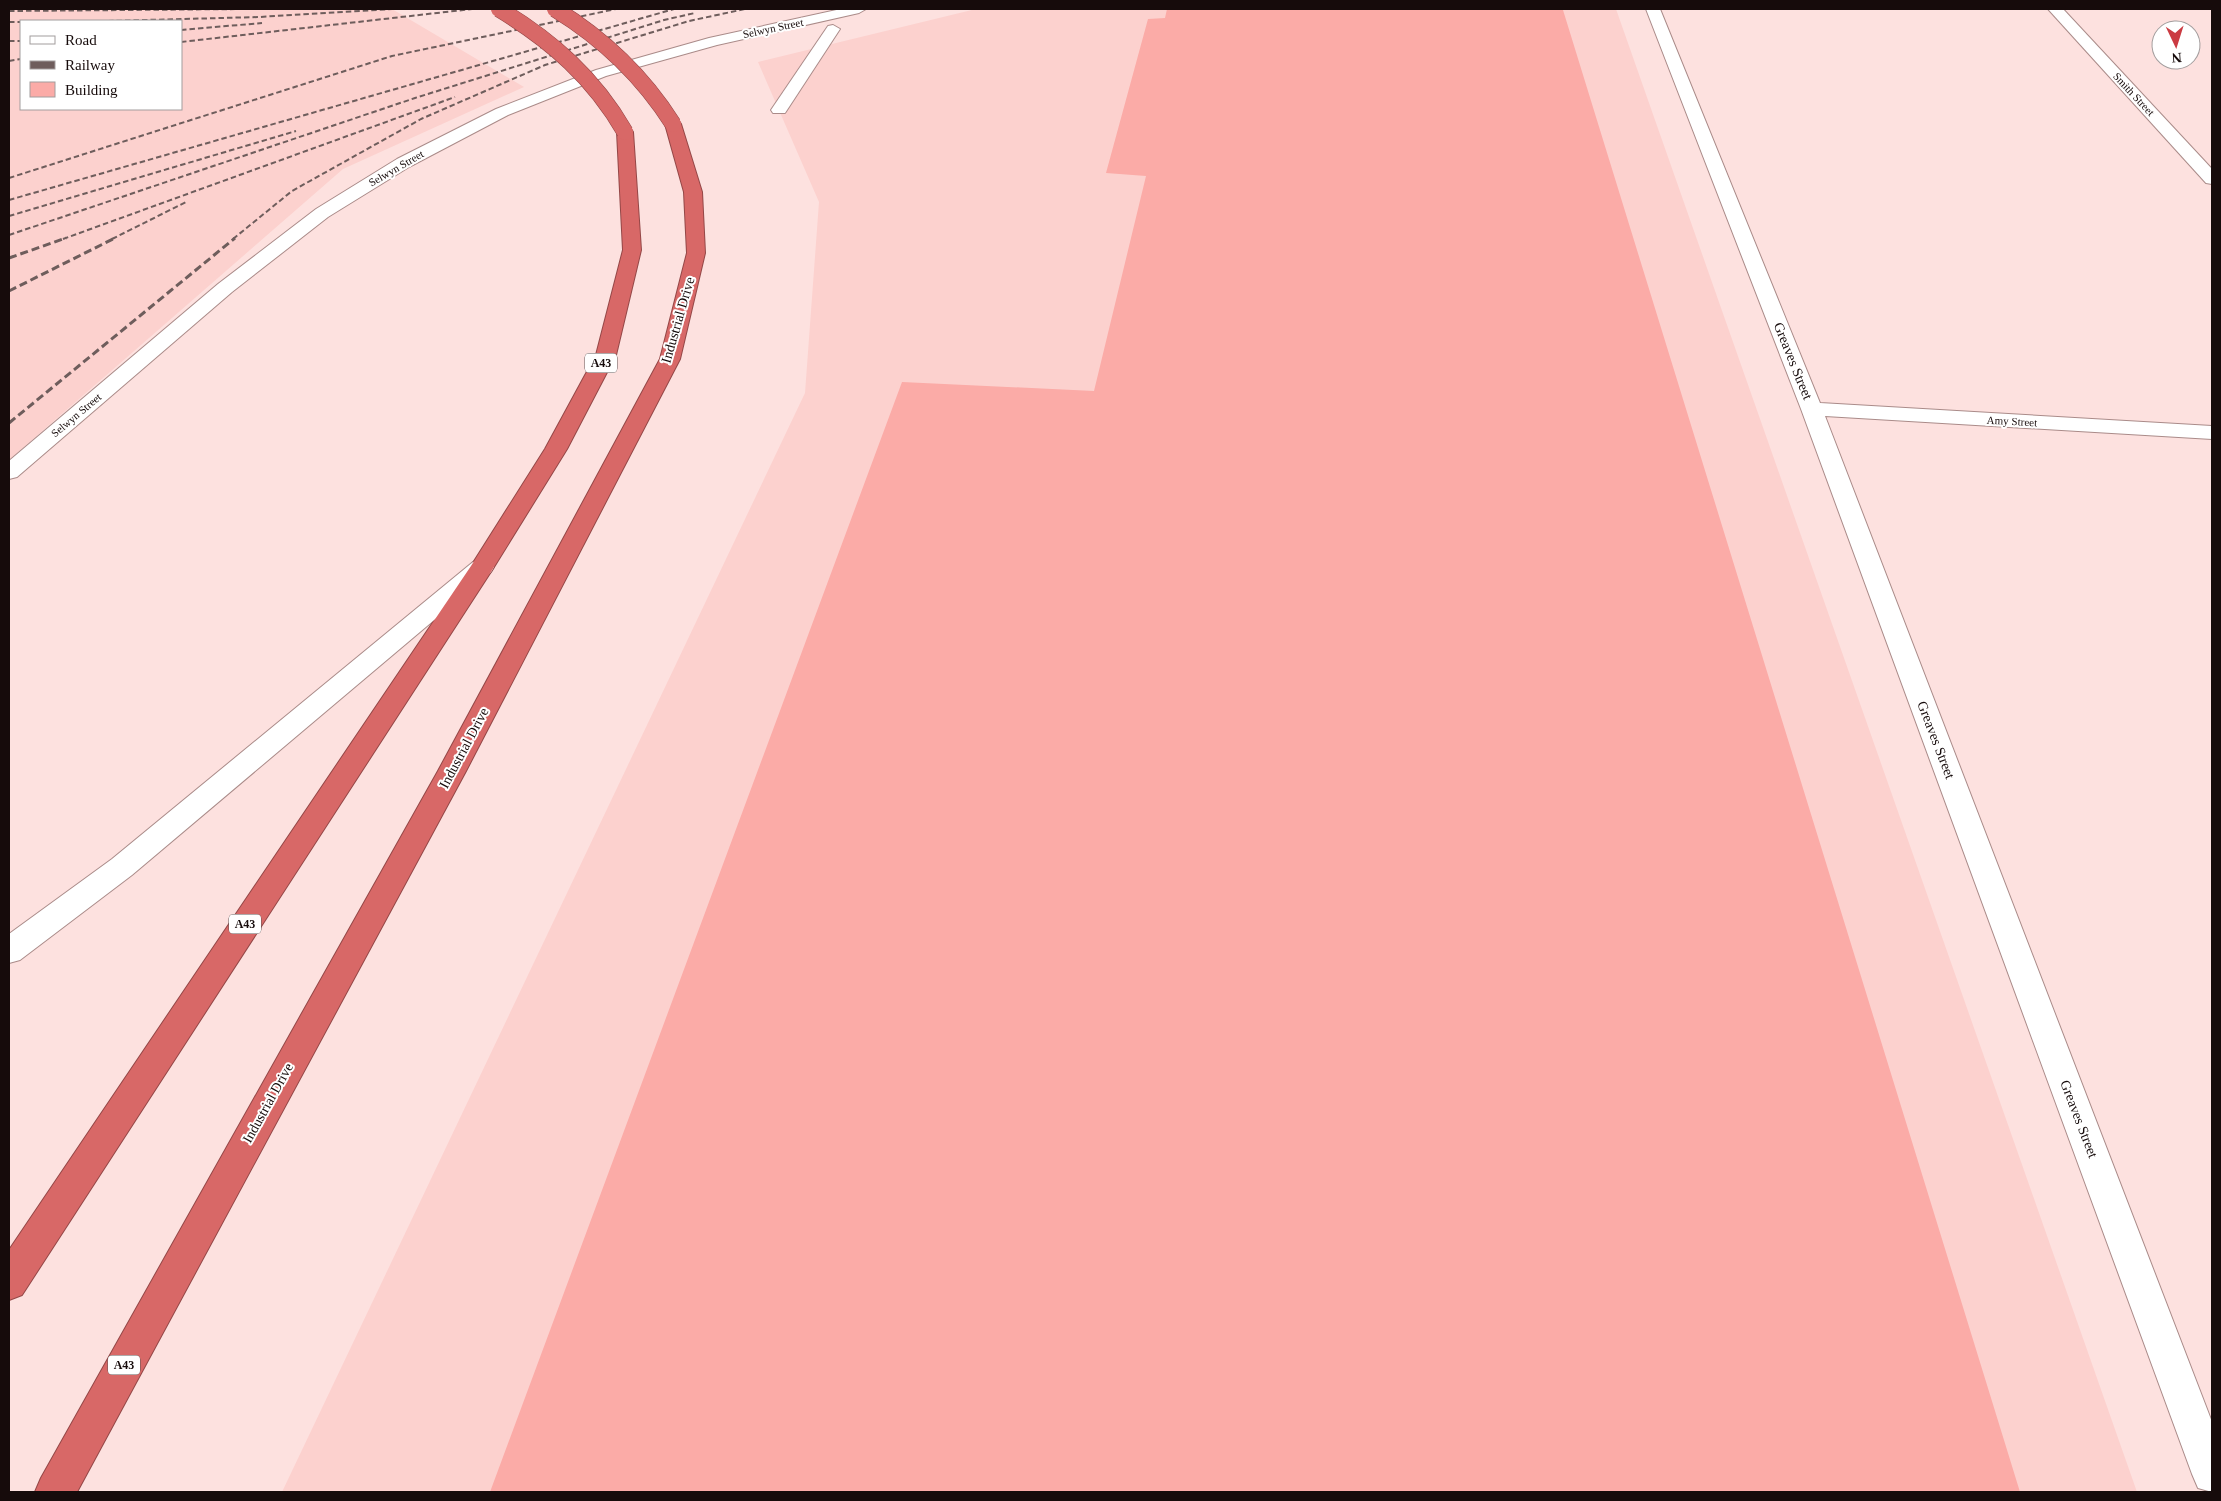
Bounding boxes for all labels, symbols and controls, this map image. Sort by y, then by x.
street label: Selwyn Street [742,16,804,40]
legend [20,20,182,110]
north arrow [2151,20,2201,70]
text: Road [65,32,97,48]
text: N [2171,50,2182,65]
text: Railway [65,57,115,73]
street label: Smith Street [2111,70,2157,118]
text: Building [65,82,118,98]
street label: Selwyn Street [366,147,426,189]
street label: Industrial Drive [659,275,697,365]
street label: Greaves Street [1771,320,1815,402]
road number: A43 [585,353,617,372]
street label: Selwyn Street [49,391,103,439]
street label: Amy Street [1987,414,2037,428]
street label: Greaves Street [1914,699,1958,781]
street label: Industrial Drive [436,705,492,791]
road number: A43 [229,914,261,934]
street label: Industrial Drive [240,1060,296,1146]
street label: Greaves Street [2057,1078,2101,1160]
road number: A43 [108,1356,140,1374]

